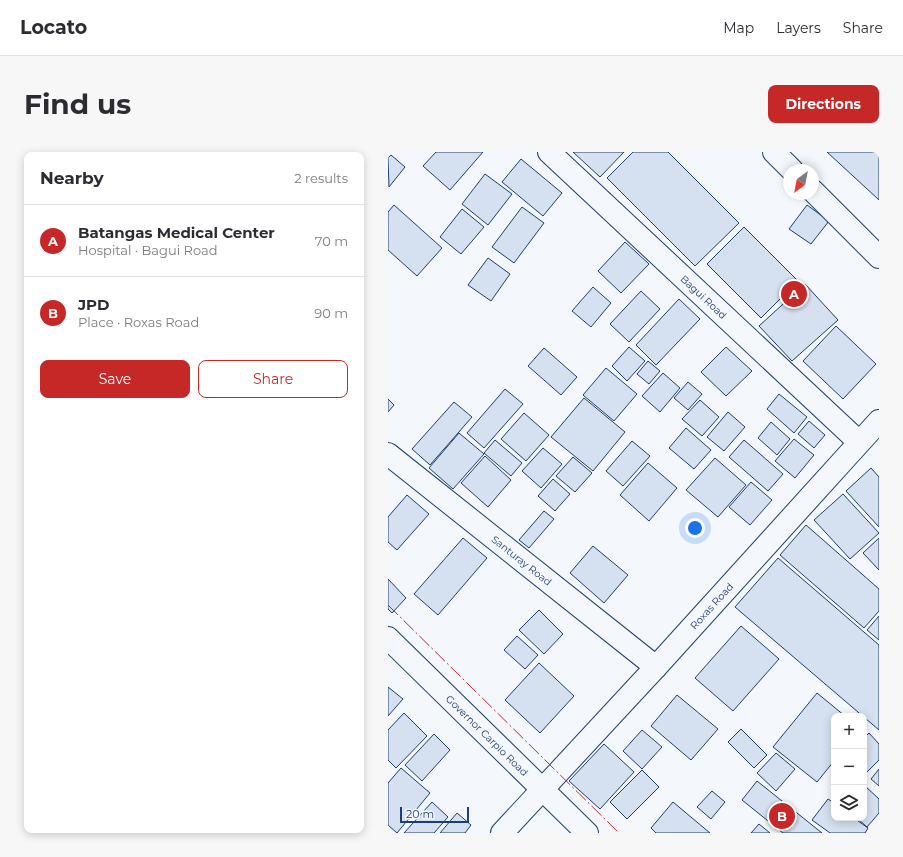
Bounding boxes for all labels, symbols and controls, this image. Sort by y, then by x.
text: Locato [20,16,87,39]
text: Map [723,19,754,37]
text: Layers [776,19,821,37]
text: Share [843,19,883,37]
button: Directions [768,85,879,123]
text: Find us [24,87,131,121]
north arrow [783,164,819,200]
text: Nearby [40,168,104,188]
text: 2 results [294,170,348,186]
text: Batangas Medical Center [78,223,275,242]
text: A [48,233,58,249]
text: 70 m [315,233,348,249]
text: Hospital · Bagui Road [78,242,218,258]
street label: Bagui Road [678,272,730,322]
pin: A [781,279,807,309]
text: JPD [78,295,109,314]
text: B [48,305,58,321]
text: 90 m [314,305,348,321]
text: Place · Roxas Road [78,314,199,330]
button: Save [40,360,190,398]
button: Share [198,360,348,398]
your location [685,518,705,538]
street label: Santuray Road [489,533,555,588]
street label: Roxas Road [687,580,736,632]
street label: Governor Carpio Road [443,692,531,779]
map controls [831,713,867,821]
button: + [831,713,867,749]
button: − [831,749,867,785]
button: layers [831,785,867,821]
pin: B [769,801,795,831]
scale bar [400,805,469,824]
text: 20 m [406,807,434,821]

